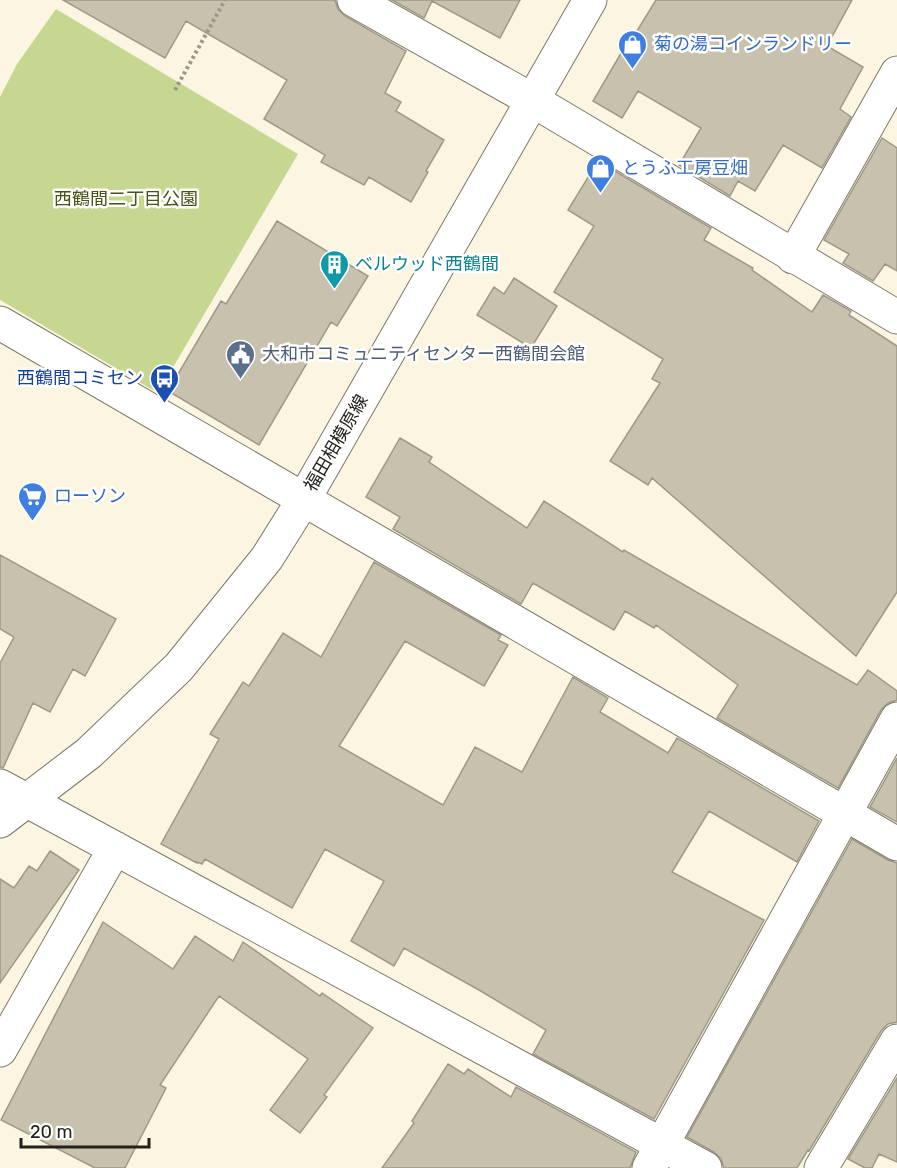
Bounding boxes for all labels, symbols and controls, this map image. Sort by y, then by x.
shop icon: 菊の湯コインランドリー [617,28,649,70]
place label: 菊の湯コインランドリー [654,33,852,55]
shop icon: とうふ工房豆畑 [585,152,617,194]
place label: とうふ工房豆畑 [622,157,748,179]
park label: 西鶴間二丁目公園 [54,188,198,210]
building icon: ベルウッド西鶴間 [318,248,350,290]
place label: ベルウッド西鶴間 [355,253,499,275]
public building icon: 大和市コミュニティセンター西鶴間会館 [225,338,257,380]
place label: 大和市コミュニティセンター西鶴間会館 [262,343,585,365]
bus stop icon: 西鶴間コミセン [148,362,180,404]
place label: 西鶴間コミセン [17,367,143,389]
street label: 福田相模原線 [299,391,373,495]
supermarket icon: ローソン [17,480,49,522]
place label: ローソン [54,485,126,507]
scale bar [21,1111,148,1149]
text: 20 m [30,1121,72,1143]

